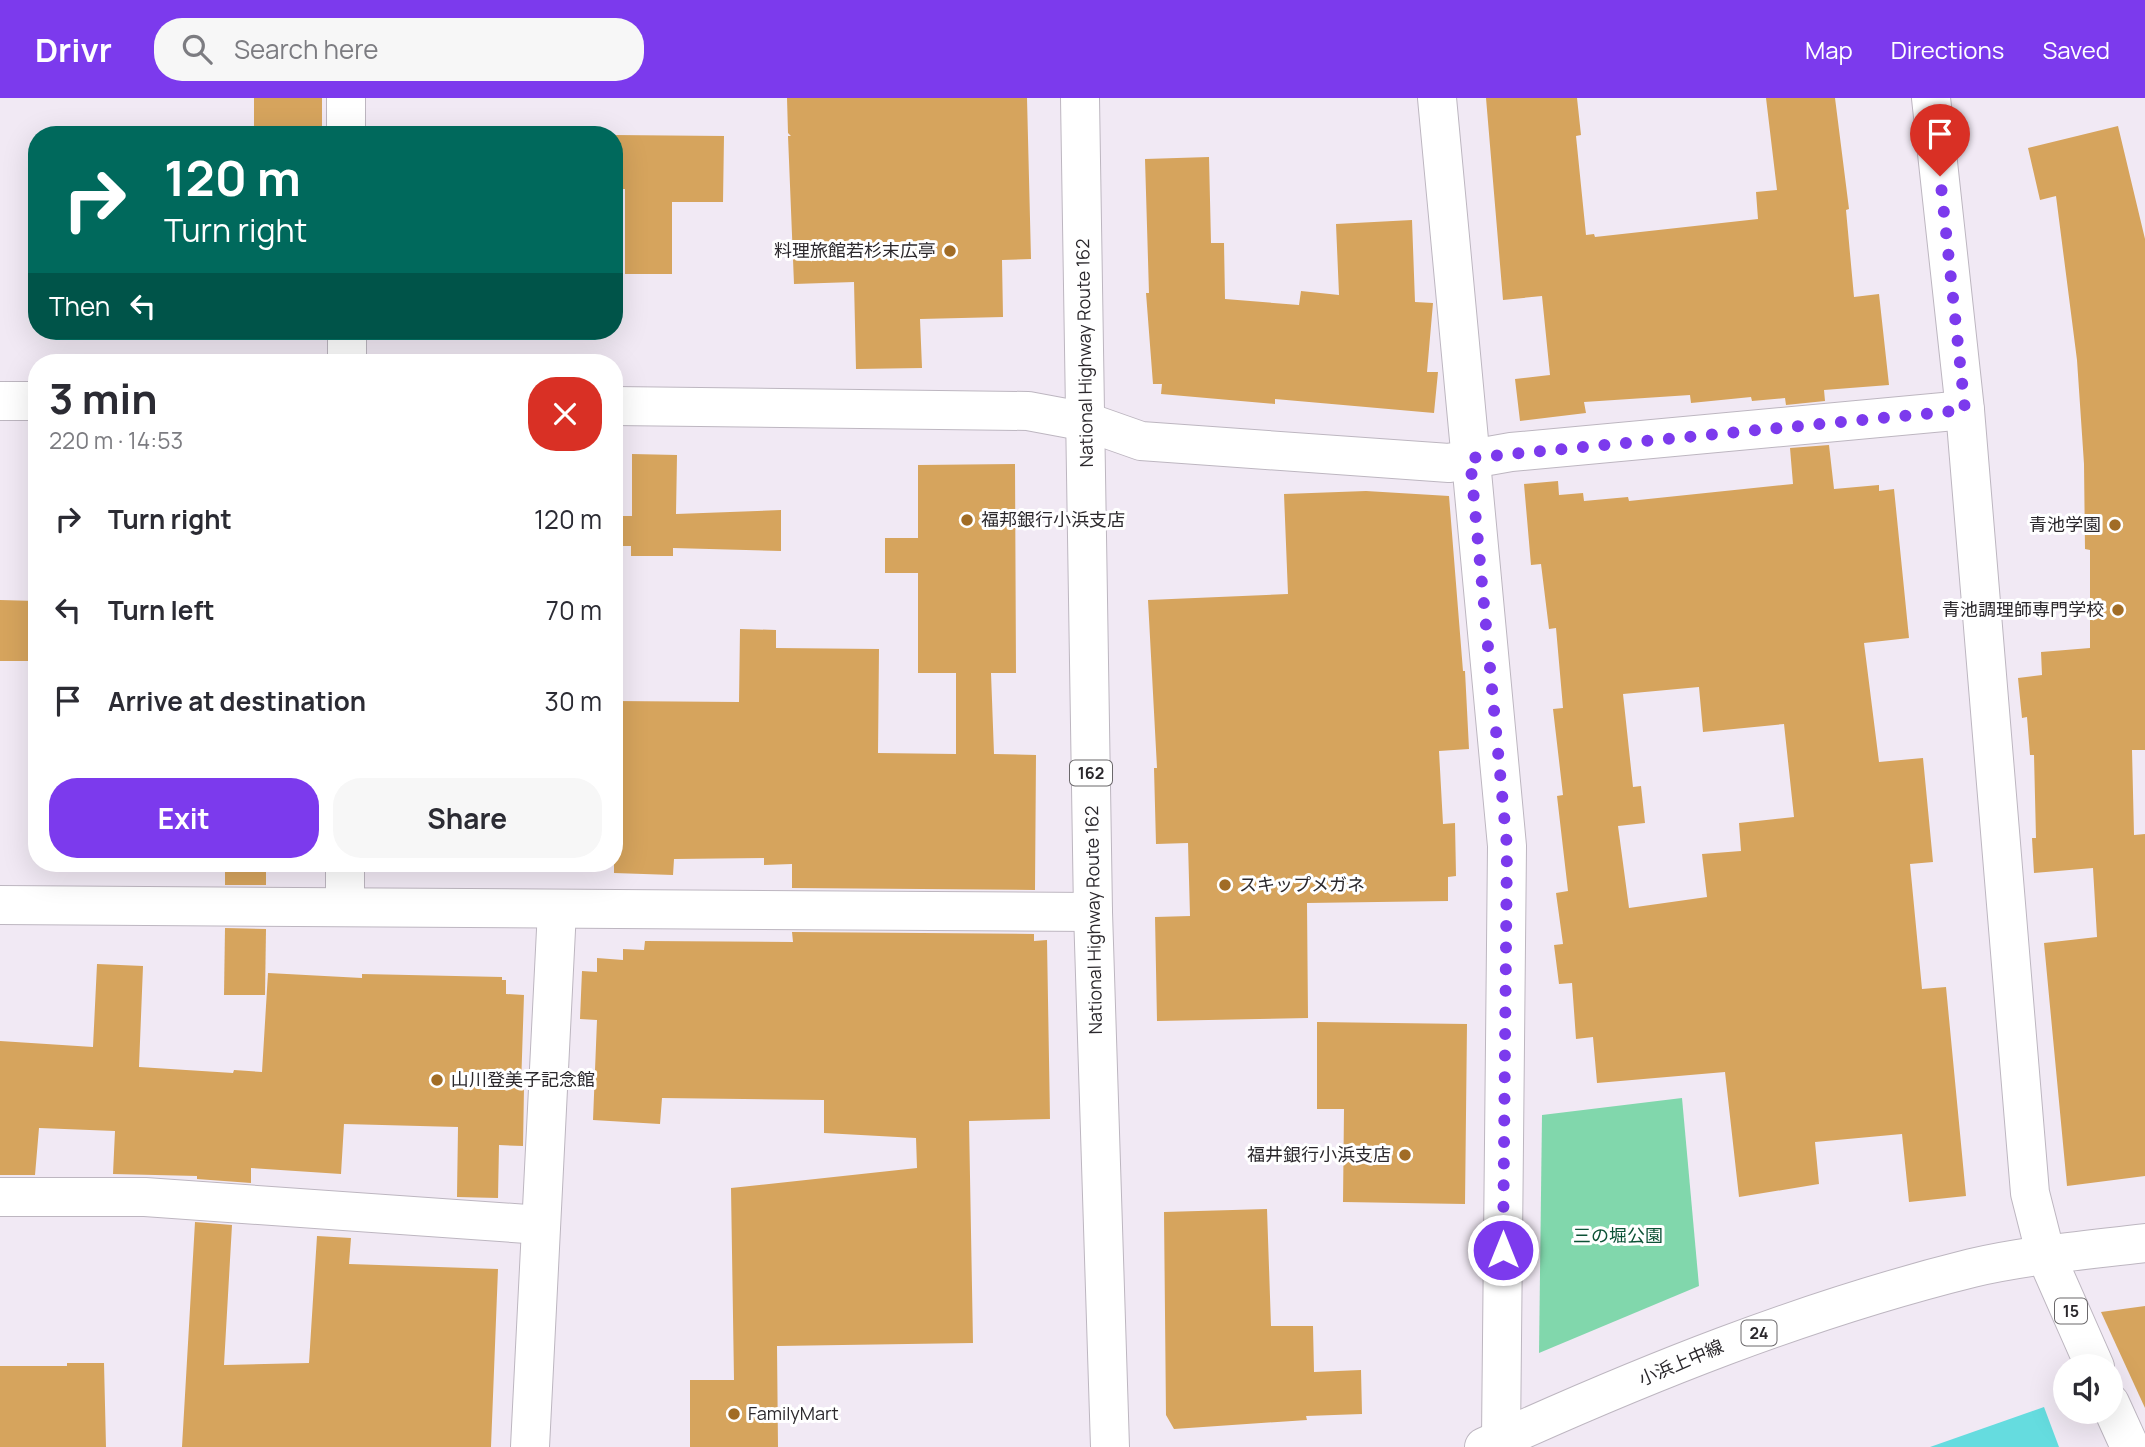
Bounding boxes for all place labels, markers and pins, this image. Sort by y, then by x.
pin [1910,104,1970,176]
place label: 料理旅館若杉末広亭 [774,238,936,262]
marker: 料理旅館若杉末広亭 [942,243,958,259]
place label: 福邦銀行小浜支店 [981,507,1125,531]
marker: 福邦銀行小浜支店 [959,512,975,528]
place label: 青池学園 [2029,512,2101,536]
marker: 青池学園 [2107,517,2123,533]
place label: 青池調理師専門学校 [1942,597,2104,621]
marker: 青池調理師専門学校 [2110,602,2126,618]
place label: スキップメガネ [1239,872,1365,896]
marker: スキップメガネ [1217,877,1233,893]
place label: 山川登美子記念館 [451,1067,595,1091]
marker: 山川登美子記念館 [429,1072,445,1088]
place label: 福井銀行小浜支店 [1247,1142,1391,1166]
marker: 福井銀行小浜支店 [1397,1147,1413,1163]
place label: FamilyMart [748,1401,839,1425]
marker: FamilyMart [726,1406,742,1422]

